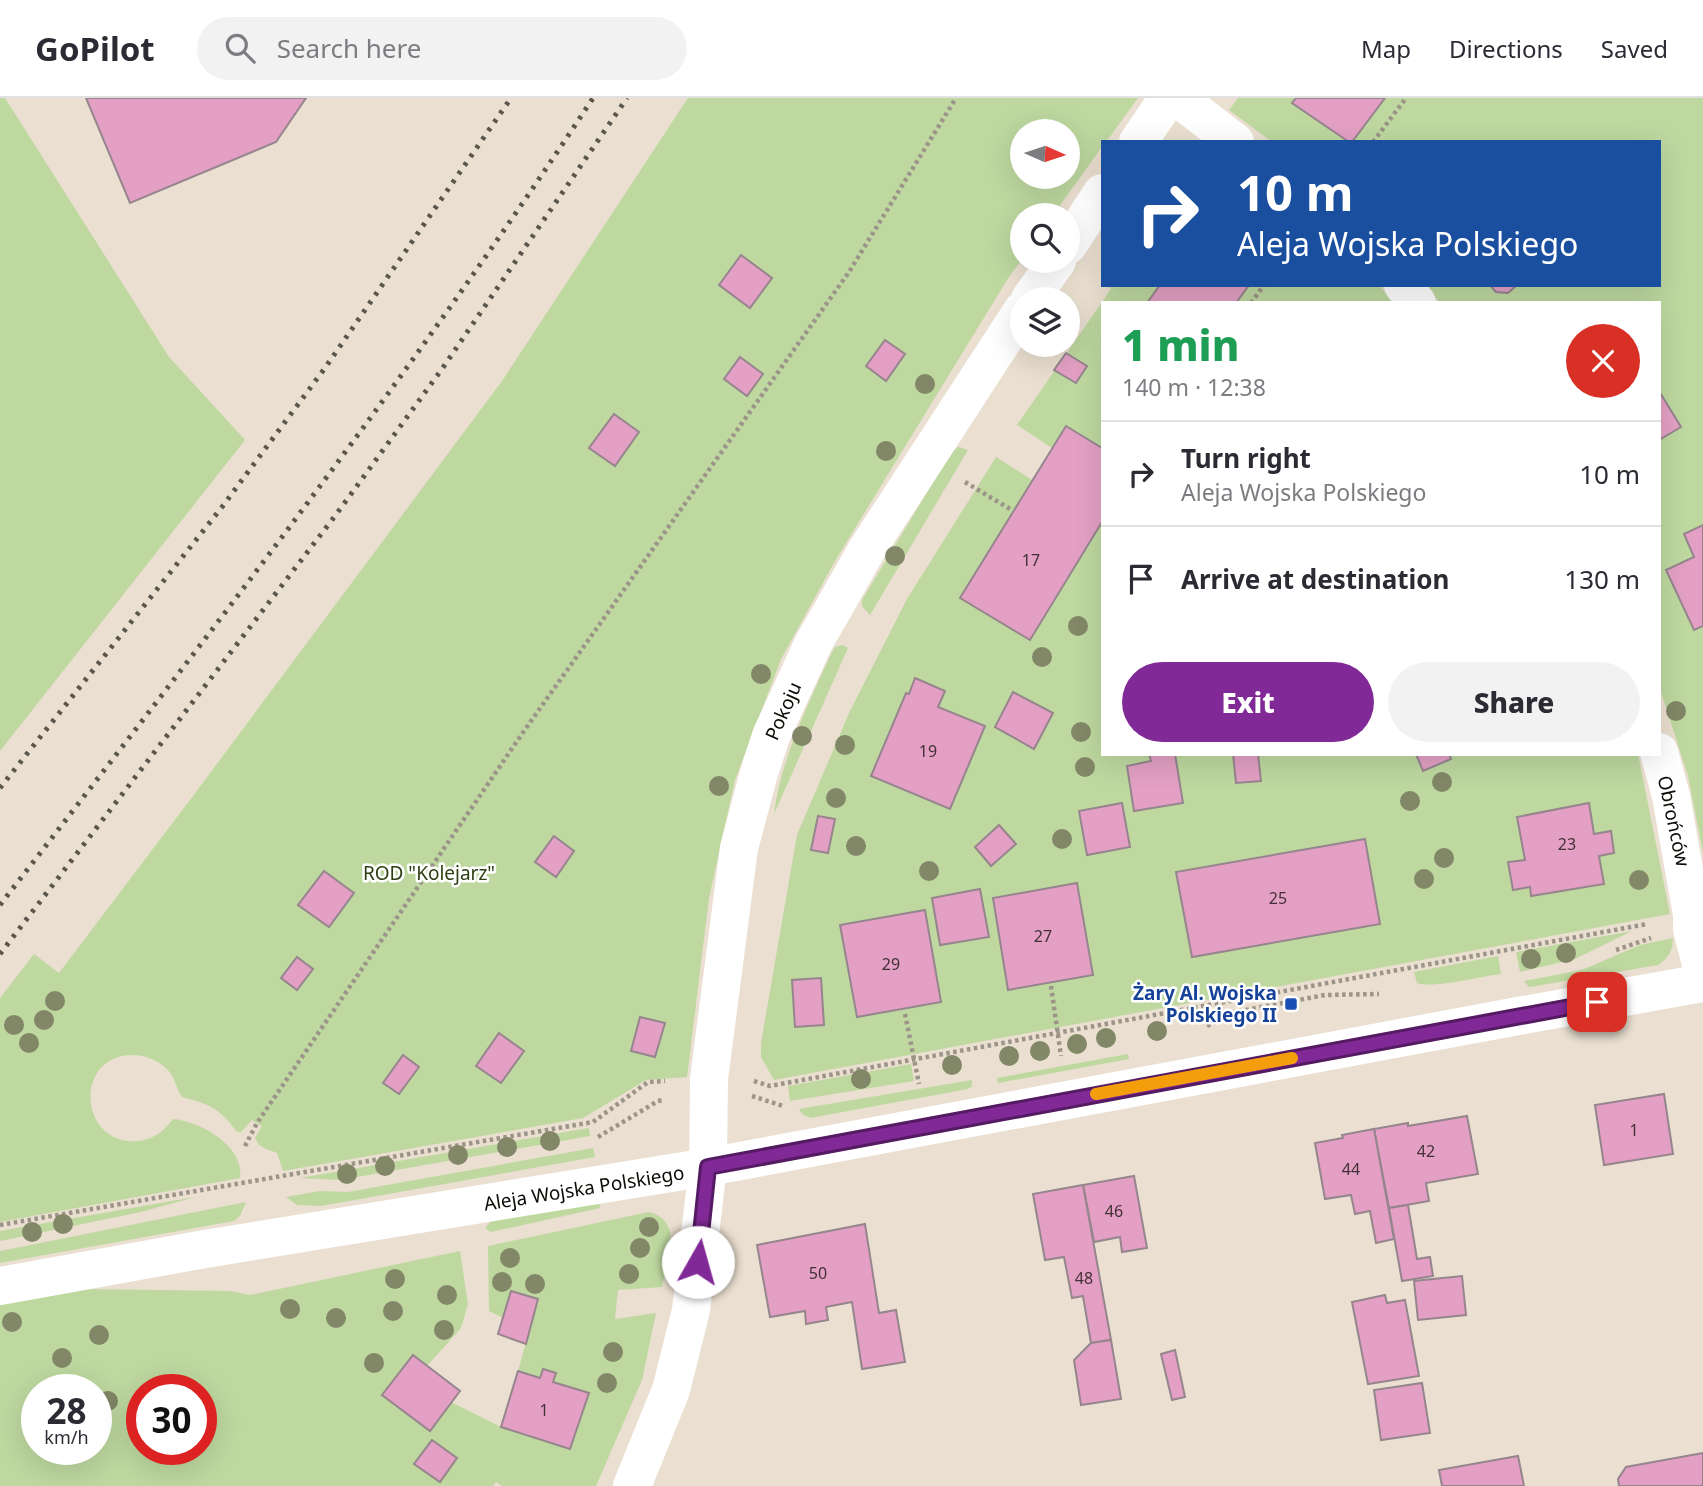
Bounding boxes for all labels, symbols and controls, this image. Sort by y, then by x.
search box [197,17,687,80]
text: GoPilot [35,26,155,71]
icon: search [221,29,259,67]
text: Search here [277,30,421,66]
text: Map [1361,32,1411,65]
text: Directions [1449,32,1563,65]
text: Saved [1601,32,1668,65]
north arrow [1010,119,1080,189]
map controls [1010,119,1080,357]
text: 10 m [1237,159,1354,225]
icon: right [1122,168,1213,259]
button: search [1010,203,1080,273]
text: Aleja Wojska Polskiego [1237,222,1578,265]
button: layers [1010,287,1080,357]
text: 1 min [1122,316,1239,373]
button: close [1566,324,1640,398]
text: 140 m · 12:38 [1122,371,1266,403]
text: Turn right [1181,440,1311,476]
icon: right [1122,455,1160,493]
text: 10 m [1579,456,1640,492]
text: Aleja Wojska Polskiego [1181,476,1426,508]
house number: 17 [1022,549,1040,571]
icon: arrive [1122,560,1160,598]
text: Arrive at destination [1181,561,1450,597]
text: 130 m [1564,561,1640,597]
button: Exit [1122,662,1374,742]
button: Share [1388,662,1640,742]
street label: Pokoju [759,678,807,744]
house number: 19 [919,740,937,762]
street label: Obrońców [1652,773,1696,869]
house number: 23 [1558,833,1576,855]
park label: ROD "Kolejarz" [363,860,495,886]
house number: 25 [1269,887,1287,909]
house number: 27 [1034,925,1052,947]
house number: 29 [882,953,900,975]
pin [1567,972,1627,1032]
place label: Żary Al. Wojska Polskiego II [1133,980,1277,1028]
icon: arrive [1578,983,1616,1021]
marker: Żary Al. Wojska Polskiego II [1283,996,1299,1012]
house number: 1 [1629,1119,1639,1141]
house number: 42 [1417,1140,1435,1162]
house number: 44 [1342,1158,1360,1180]
street label: Aleja Wojska Polskiego [482,1159,686,1217]
house number: 46 [1105,1200,1123,1222]
position arrow [661,1225,735,1299]
house number: 50 [809,1262,827,1284]
house number: 48 [1075,1267,1093,1289]
speed limit sign: 30 [126,1374,217,1465]
text: 28 [46,1387,87,1434]
house number: 1 [539,1399,549,1421]
text: km/h [44,1425,89,1449]

